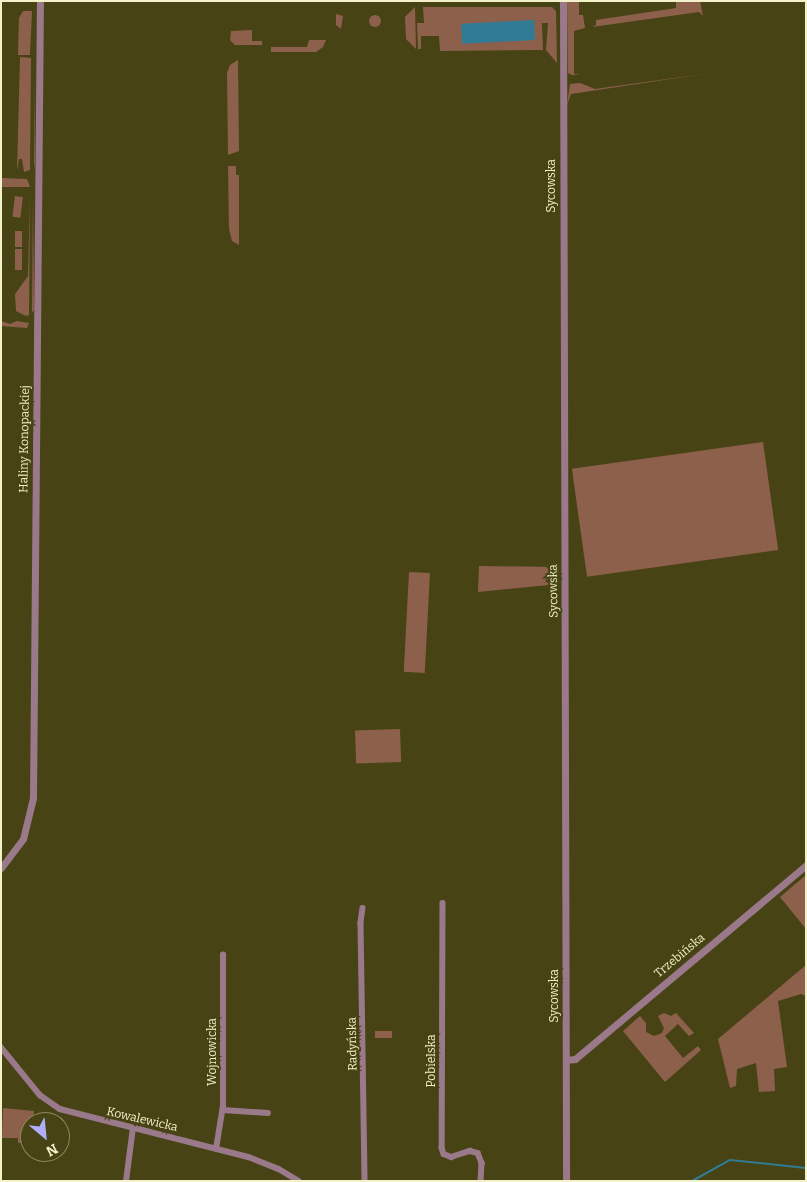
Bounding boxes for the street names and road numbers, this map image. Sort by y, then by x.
street label: Sycowska [545,159,559,213]
street label: Haliny Konopackiej [17,385,33,493]
street label: Sycowska [546,564,562,618]
street label: Trzebińska [652,931,708,981]
street label: Sycowska [548,969,562,1023]
street label: Radyńska [345,1017,361,1071]
street label: Wojnowicka [206,1018,220,1086]
street label: Pobielska [425,1034,439,1088]
street label: Kowalewicka [105,1105,179,1135]

